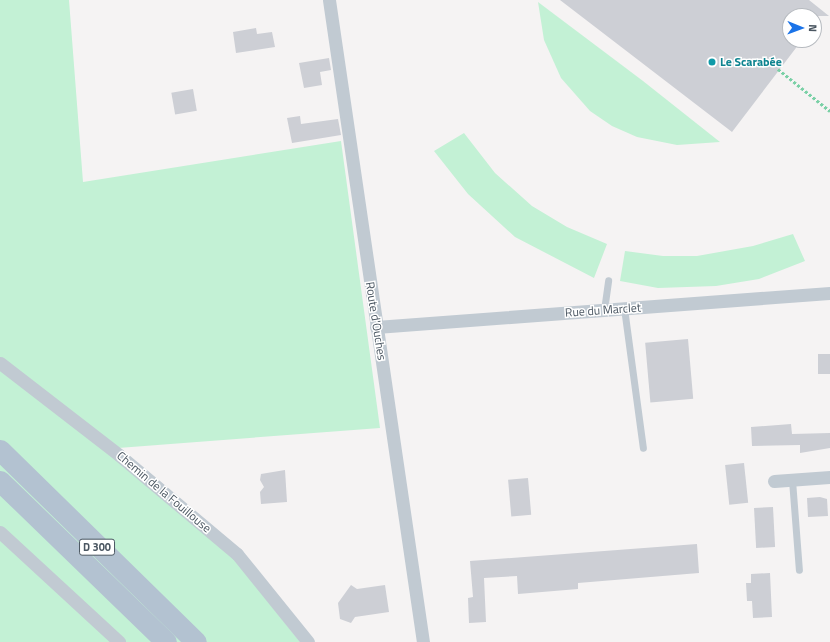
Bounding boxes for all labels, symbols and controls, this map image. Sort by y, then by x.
north arrow [782,8,822,48]
text: N [805,24,821,32]
place label: Le Scarabée [720,55,782,69]
marker: Le Scarabée [707,57,717,67]
street label: Route d'Ouches [363,281,389,361]
street label: Rue du Marclet [565,300,641,320]
street label: Chemin de la Fouillouse [114,448,214,536]
road number: D 300 [79,538,115,556]

